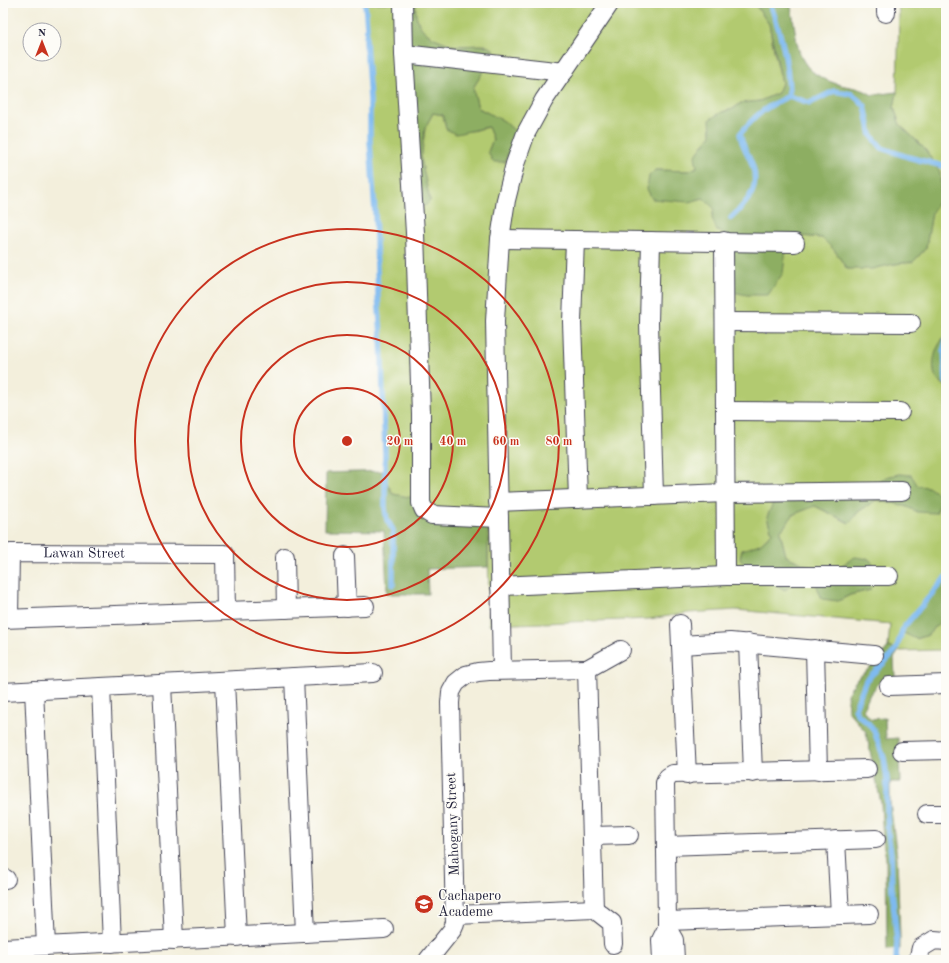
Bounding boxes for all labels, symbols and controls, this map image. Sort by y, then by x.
north arrow [22,22,62,62]
text: N [38,28,47,39]
centre of rings [340,434,354,448]
text: 20 m [387,436,414,448]
text: 40 m [440,436,467,448]
text: 60 m [493,436,520,448]
text: 80 m [546,436,573,448]
street label: Lawan Street [43,546,125,561]
street label: Mahogany Street [444,772,462,876]
place label: Cachapero Academe [438,889,501,919]
school or university icon: Cachapero Academe [413,893,435,915]

